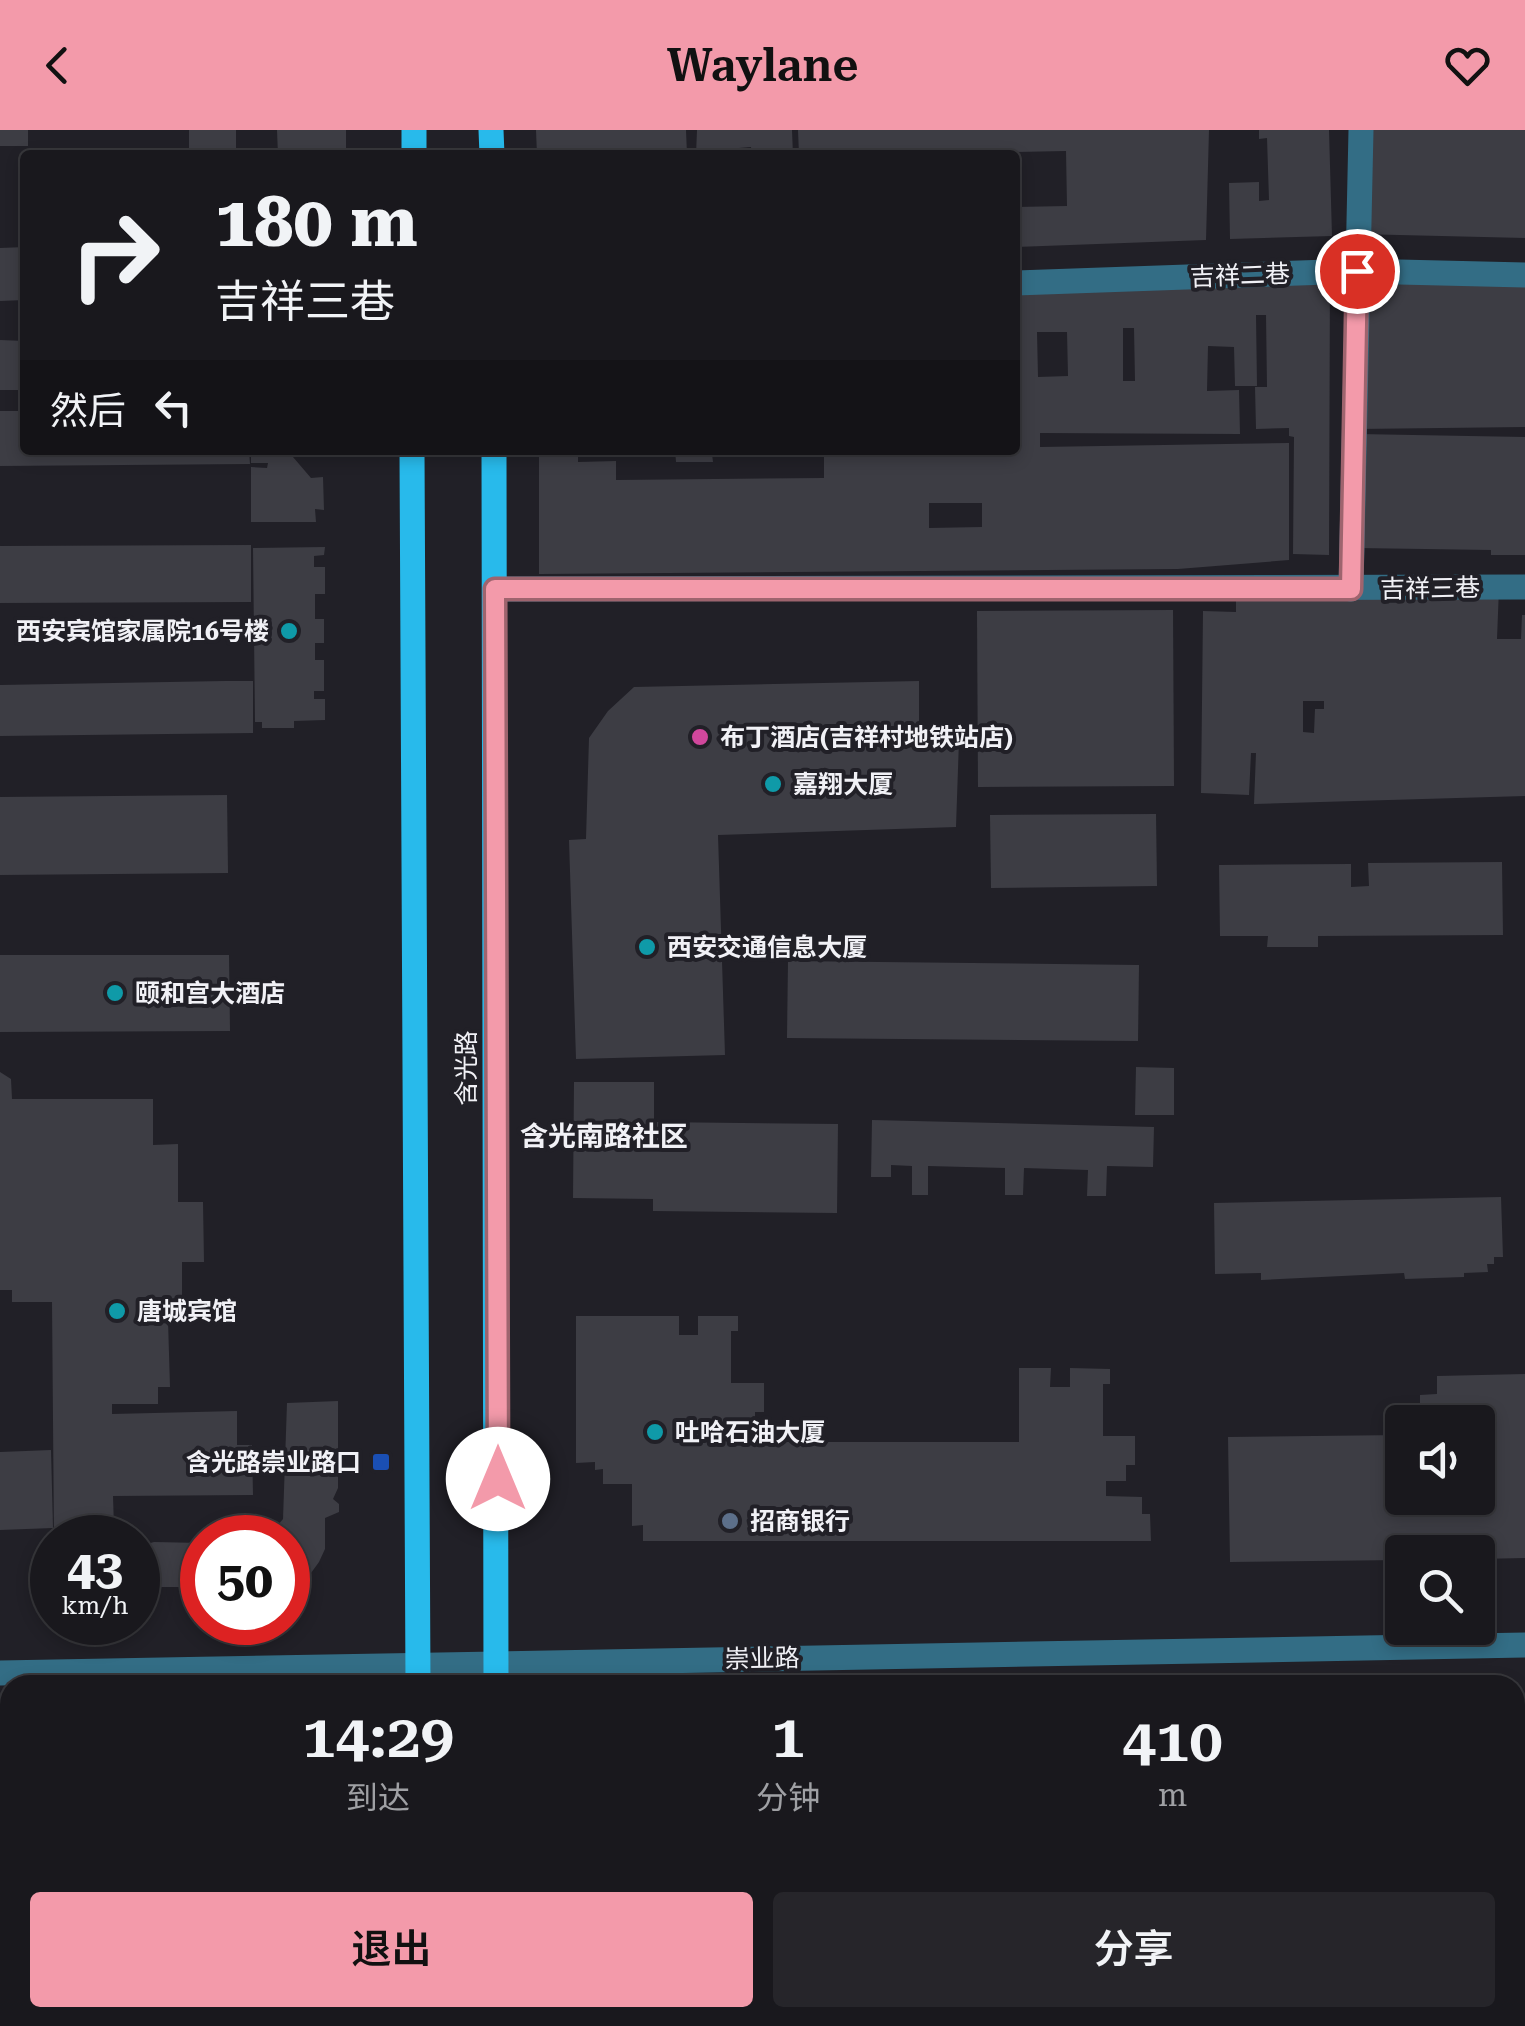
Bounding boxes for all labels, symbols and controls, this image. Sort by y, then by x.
icon: back [30,38,85,93]
icon: heart [1440,38,1495,93]
text: Waylane [667,39,858,92]
text: 180 m [215,181,418,263]
icon: right [50,190,180,320]
pin [1315,229,1400,314]
icon: arrive [1330,244,1385,299]
street label: 吉祥二巷 [1190,259,1291,292]
text: 吉祥三巷 [215,275,395,328]
icon: left [146,380,201,435]
text: 然后 [50,389,126,433]
street label: 吉祥三巷 [1380,573,1480,604]
place label: 西安宾馆家属院16号楼 [16,617,269,646]
marker: 西安宾馆家属院16号楼 [278,620,300,642]
place label: 布丁酒店(吉祥村地铁站店) [720,723,1013,752]
marker: 布丁酒店(吉祥村地铁站店) [689,726,711,748]
place label: 嘉翔大厦 [793,770,893,799]
marker: 嘉翔大厦 [762,773,784,795]
place label: 西安交通信息大厦 [667,933,867,962]
marker: 西安交通信息大厦 [636,936,658,958]
place label: 颐和宫大酒店 [135,979,285,1008]
marker: 颐和宫大酒店 [104,982,126,1004]
street label: 含光路 [452,1030,481,1106]
district label: 含光南路社区 [520,1120,688,1153]
place label: 唐城宾馆 [137,1297,237,1326]
marker: 唐城宾馆 [106,1300,128,1322]
map controls [1385,1405,1495,1645]
button: sound [1385,1405,1495,1515]
place label: 吐哈石油大厦 [675,1418,825,1447]
marker: 吐哈石油大厦 [644,1421,666,1443]
position arrow [446,1427,550,1531]
place label: 含光路崇业路口 [186,1448,361,1477]
marker: 含光路崇业路口 [370,1451,392,1473]
place label: 招商银行 [750,1507,850,1536]
marker: 招商银行 [719,1510,741,1532]
speed limit sign: 50 [180,1515,310,1645]
button: search [1385,1535,1495,1645]
text: 43 [67,1539,123,1597]
text: km/h [62,1591,128,1620]
street label: 崇业路 [724,1643,800,1674]
text: 14:29 [302,1701,454,1772]
text: 1 [771,1701,805,1772]
text: 410 [1122,1705,1223,1776]
text: m [1158,1776,1187,1814]
text: 到达 [346,1779,410,1817]
text: 分钟 [756,1779,820,1817]
button: 退出 [30,1892,753,2007]
button: 分享 [773,1892,1495,2007]

